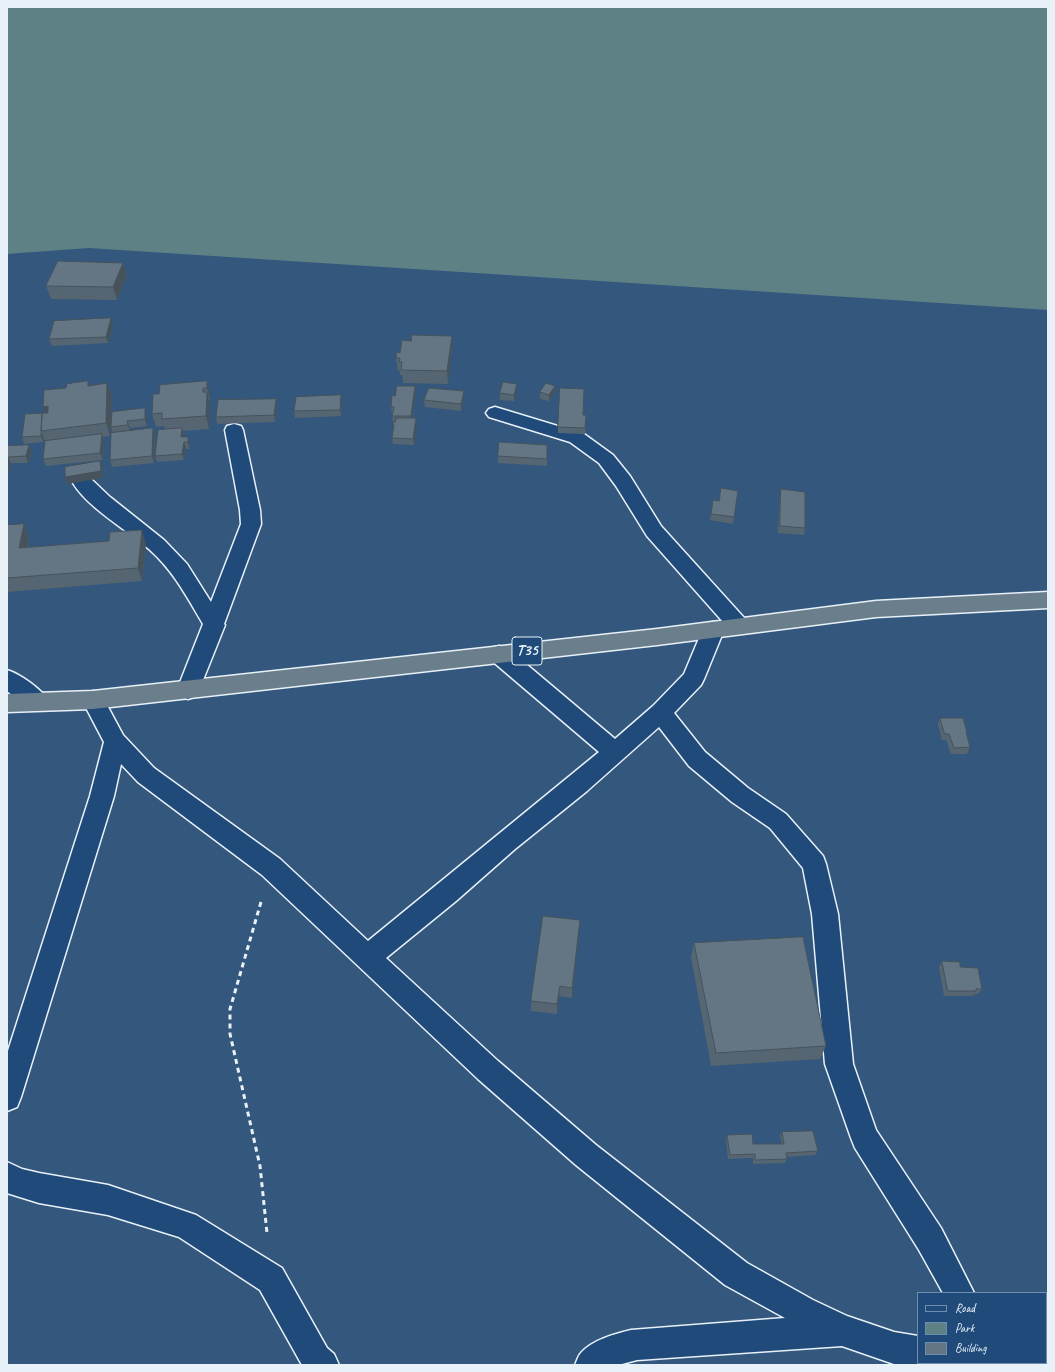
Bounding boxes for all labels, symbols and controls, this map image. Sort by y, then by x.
road number: T35 [512,637,542,665]
legend [917,1292,1047,1364]
text: Road [955,1300,975,1316]
text: Park [955,1320,974,1336]
text: Building [955,1340,987,1356]

